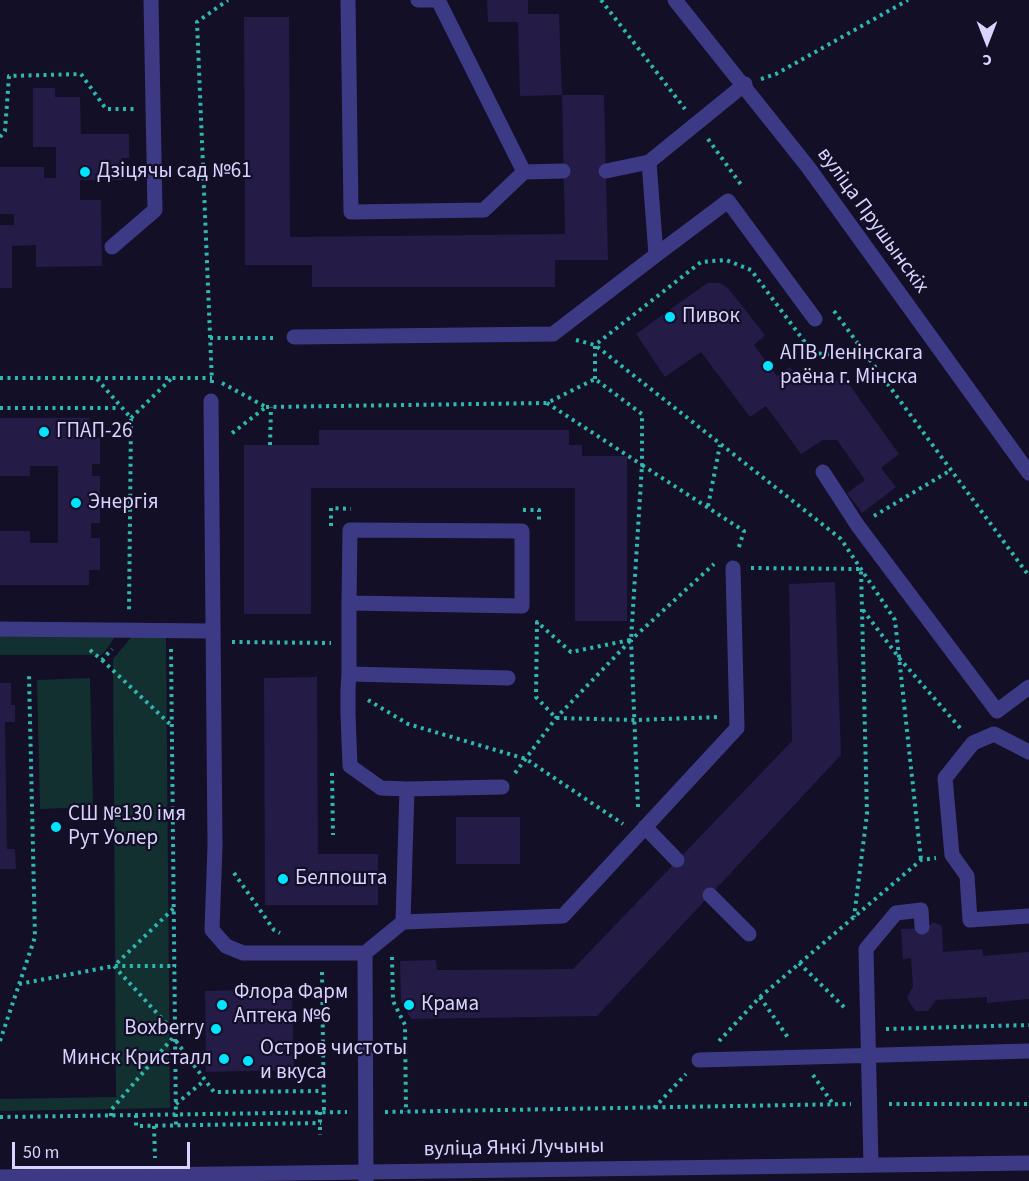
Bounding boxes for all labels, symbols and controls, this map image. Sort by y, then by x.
north arrow [957,12,1017,72]
text: С [982,49,992,71]
street label: вуліца Прушынскіх [811,143,933,299]
place label: Дзіцячы сад №61 [97,159,252,185]
marker: Дзіцячы сад №61 [78,165,92,179]
place label: Пивок [682,304,740,330]
marker: Пивок [663,310,677,324]
place label: АПВ Ленінскага раёна г. Мінска [780,341,923,391]
marker: АПВ Ленінскага раёна г. Мінска [761,359,775,373]
place label: ГПАП-26 [56,419,132,445]
marker: ГПАП-26 [37,425,51,439]
place label: Энергія [88,490,158,516]
marker: Энергія [69,496,83,510]
place label: СШ №130 імя Рут Уолер [68,802,186,852]
marker: СШ №130 імя Рут Уолер [49,820,63,834]
place label: Белпошта [295,866,387,892]
marker: Белпошта [276,872,290,886]
place label: Флора Фарм Аптека №6 [234,980,348,1030]
place label: Крама [421,992,479,1018]
marker: Флора Фарм Аптека №6 [215,998,229,1012]
marker: Крама [402,998,416,1012]
place label: Boxberry [124,1016,204,1042]
marker: Boxberry [209,1022,223,1036]
place label: Остров чистоты и вкуса [260,1036,407,1086]
place label: Минск Кристалл [62,1046,212,1072]
marker: Минск Кристалл [217,1052,231,1066]
marker: Остров чистоты и вкуса [241,1054,255,1068]
scale bar [15,1130,194,1168]
street label: вуліца Янкі Лучыны [423,1135,605,1163]
text: 50 m [23,1140,59,1165]

